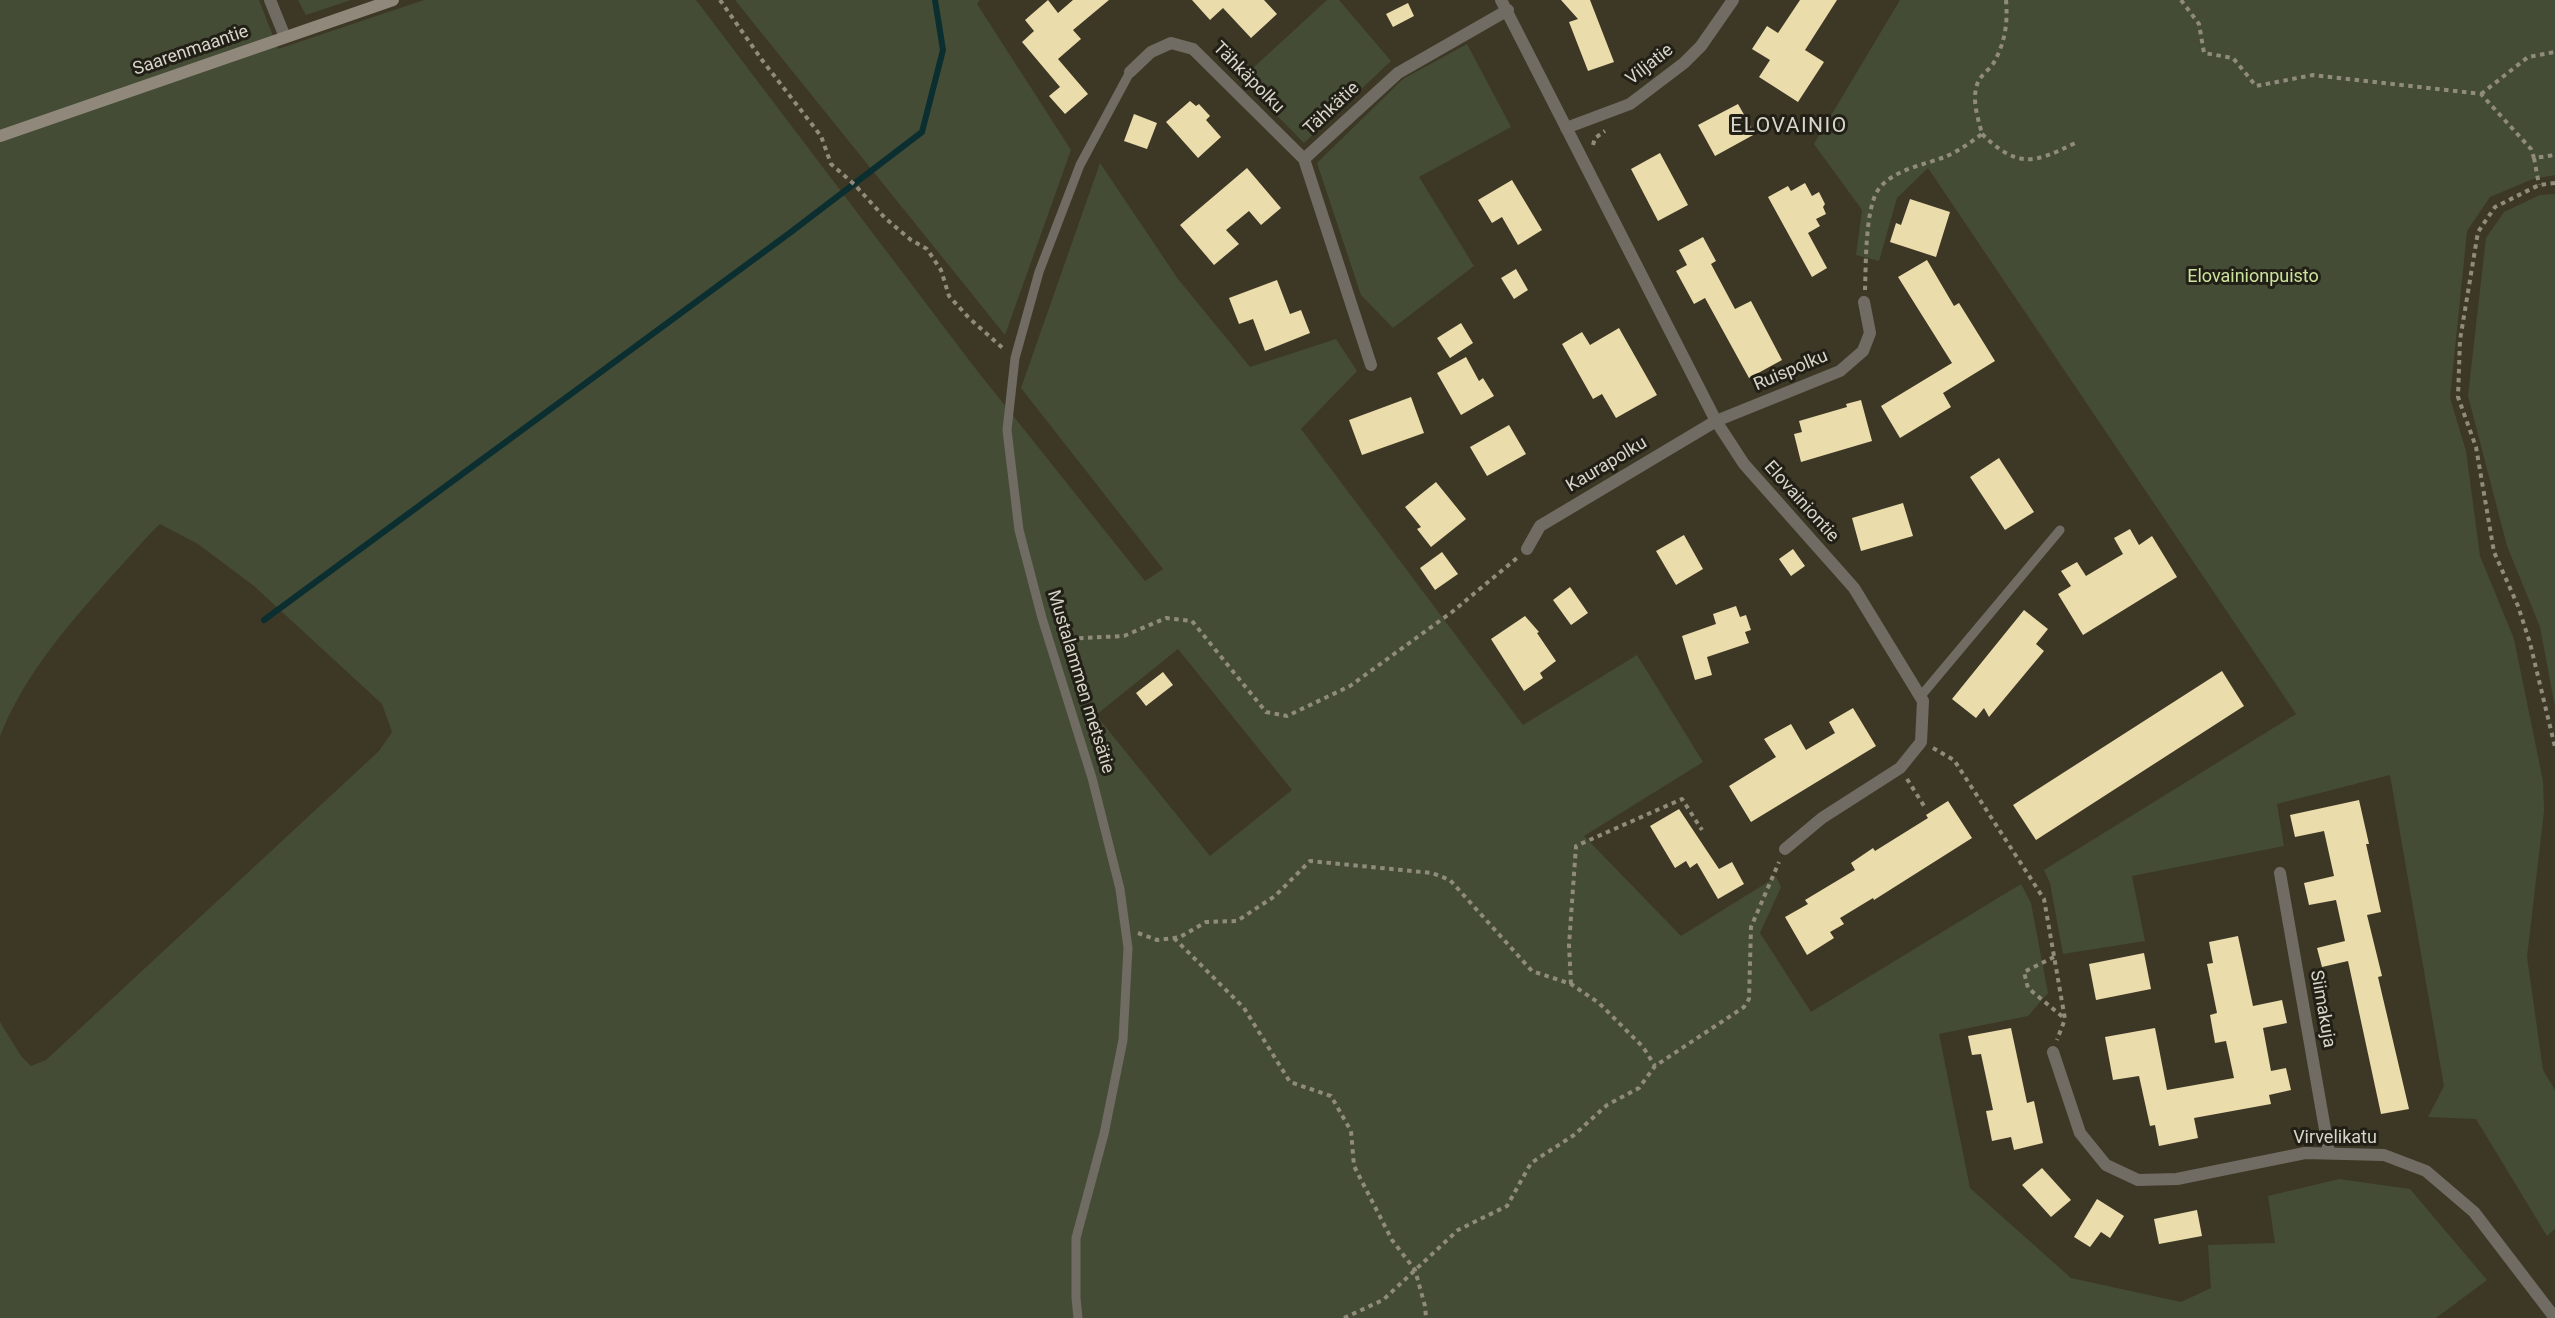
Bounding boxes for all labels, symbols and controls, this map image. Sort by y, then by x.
street label: Saarenmaantie [130,21,252,81]
street label: Tähkäpolku [1208,38,1288,118]
street label: Viljatie [1622,40,1678,90]
street label: Tähkätie [1300,78,1364,140]
district label: ELOVAINIO [1730,114,1848,140]
park label: Elovainionpuisto [2187,266,2319,288]
street label: Ruispolku [1751,346,1831,396]
street label: Kaurapolku [1563,432,1651,498]
street label: Elovainiontie [1759,457,1843,547]
street label: Mustalammen metsätie [1042,588,1118,776]
street label: Siimakuja [2305,969,2339,1049]
street label: Virvelikatu [2293,1127,2377,1149]

